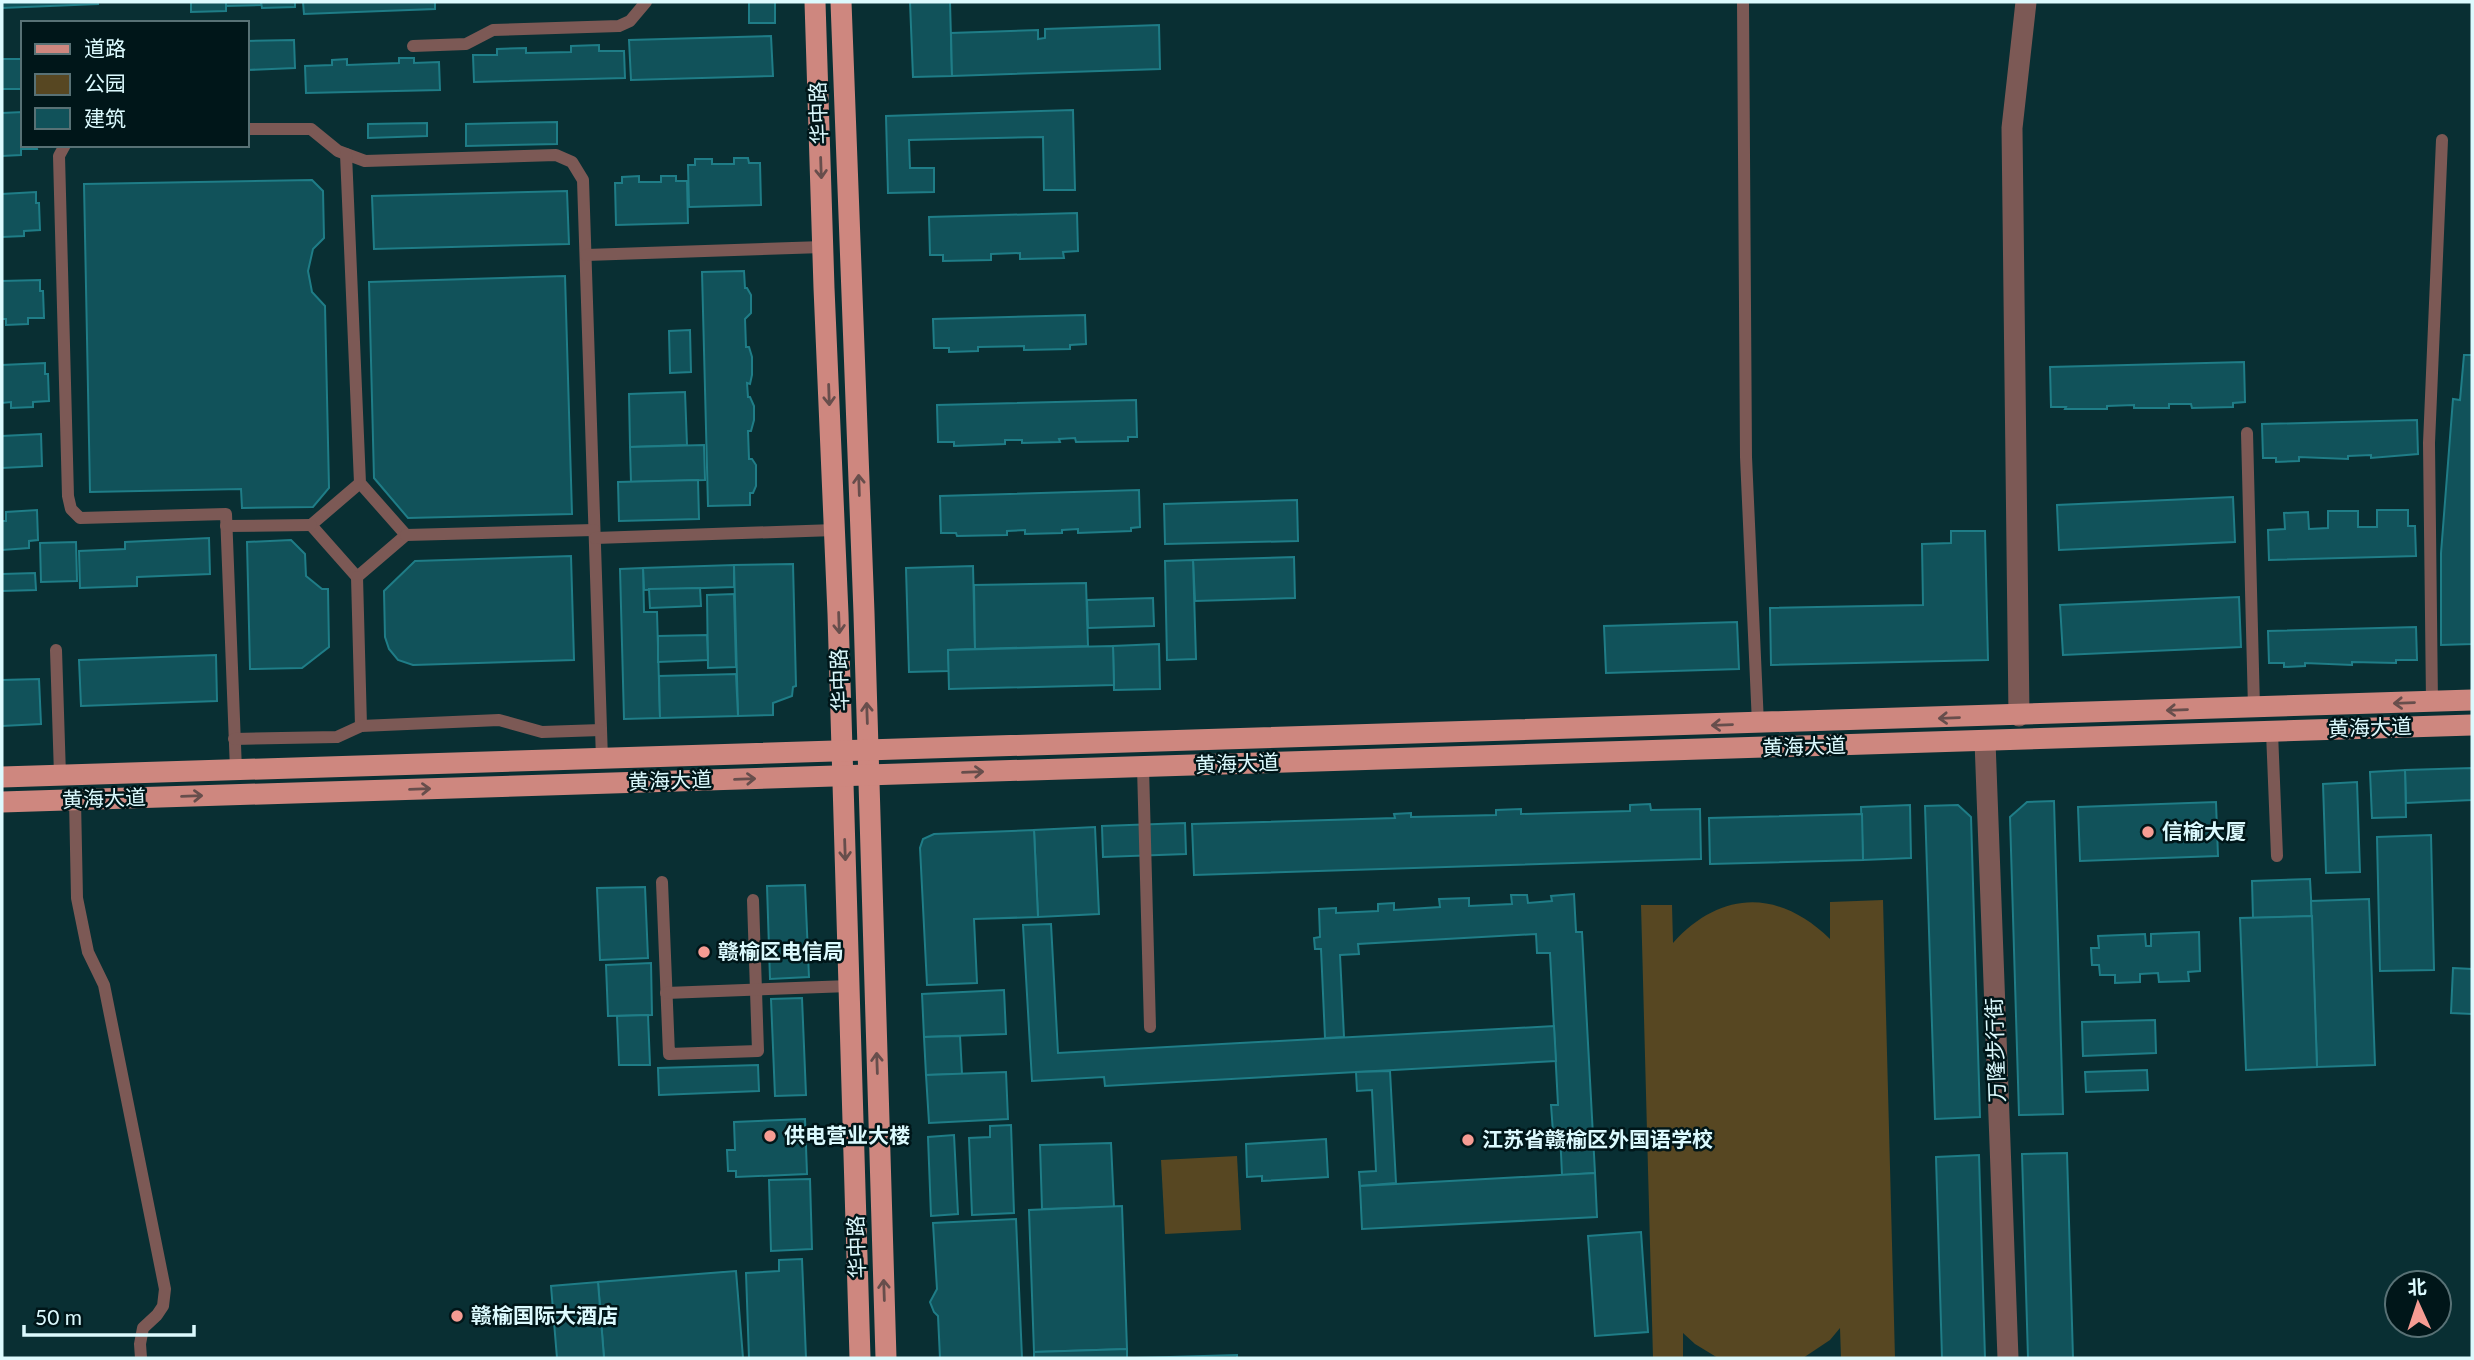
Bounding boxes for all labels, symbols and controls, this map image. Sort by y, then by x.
legend [21,21,248,147]
text: 道路 [84,35,126,60]
text: 公园 [84,70,126,95]
street label: 华中路 [804,81,831,145]
text: 建筑 [84,105,126,130]
one-way arrow [814,156,827,179]
one-way arrow [822,384,835,407]
one-way arrow [852,474,865,497]
one-way arrow [832,611,845,634]
street label: 华中路 [825,648,852,712]
one-way arrow [2393,696,2416,709]
one-way arrow [860,702,874,725]
one-way arrow [2165,704,2188,717]
one-way arrow [1938,712,1961,725]
street label: 黄海大道 [2328,713,2412,740]
one-way arrow [1711,718,1734,732]
street label: 黄海大道 [1762,732,1846,759]
street label: 黄海大道 [1195,749,1279,776]
street label: 黄海大道 [628,766,712,793]
one-way arrow [961,766,984,779]
one-way arrow [733,772,756,786]
one-way arrow [408,782,431,796]
street label: 黄海大道 [62,784,146,811]
one-way arrow [181,789,204,803]
place label: 信榆大厦 [2162,818,2246,843]
marker: 信榆大厦 [2140,824,2156,840]
one-way arrow [839,838,852,861]
place label: 赣榆区电信局 [718,938,844,963]
marker: 赣榆区电信局 [696,944,712,960]
street label: 万隆步行街 [1980,997,2009,1103]
one-way arrow [871,1051,884,1074]
place label: 供电营业大楼 [784,1122,910,1147]
place label: 江苏省赣榆区外国语学校 [1482,1126,1713,1151]
marker: 供电营业大楼 [762,1128,778,1144]
marker: 江苏省赣榆区外国语学校 [1460,1132,1476,1148]
street label: 华中路 [842,1215,869,1279]
north arrow [2383,1269,2453,1339]
text: 北 [2407,1275,2427,1299]
one-way arrow [878,1279,891,1302]
scale bar [24,1294,194,1338]
place label: 赣榆国际大酒店 [471,1302,618,1327]
text: 50 m [35,1304,82,1329]
marker: 赣榆国际大酒店 [449,1308,465,1324]

